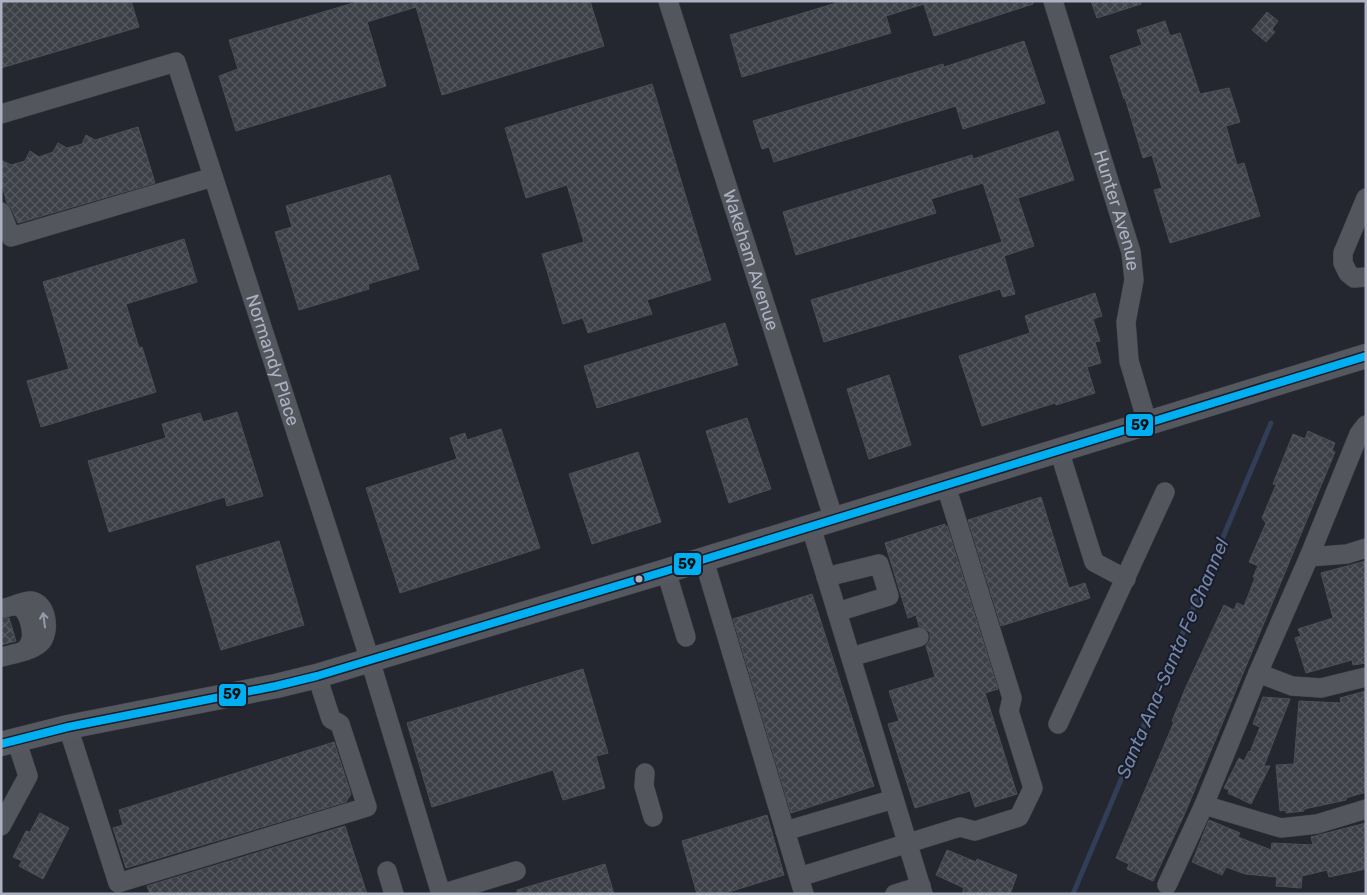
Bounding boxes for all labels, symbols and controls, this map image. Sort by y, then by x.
street label: Hunter Avenue [1089,147,1144,272]
street label: Wakeham Avenue [718,187,784,333]
street label: Normandy Place [241,292,304,429]
line badge: 59 [1125,413,1154,437]
text: 59 [1131,417,1149,434]
water label: Santa Ana-Santa Fe Channel [1111,534,1234,782]
line badge: 59 [673,552,702,576]
text: 59 [678,556,696,573]
unlabelled marker [634,574,644,584]
one-way arrow [39,612,49,628]
line badge: 59 [218,683,247,707]
text: 59 [223,686,241,703]

